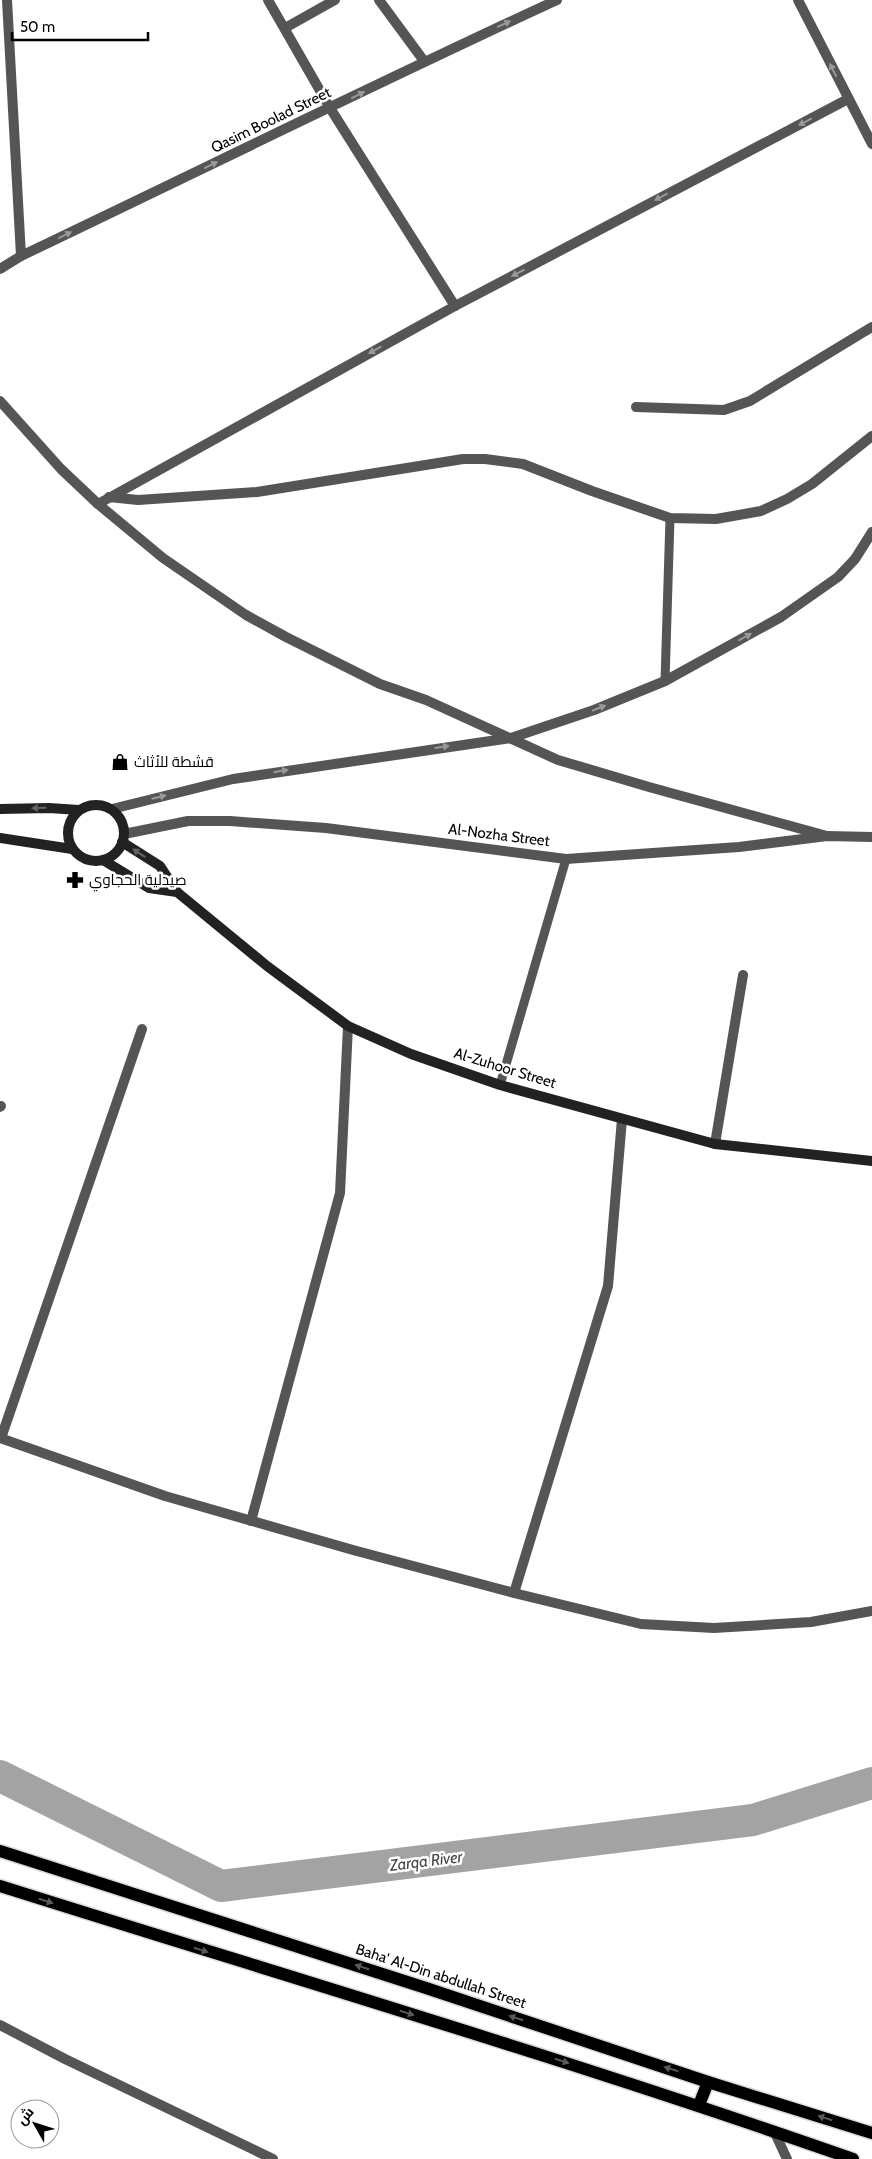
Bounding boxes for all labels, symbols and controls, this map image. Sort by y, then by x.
scale bar [12,10,149,42]
text: 50 m [20,18,55,36]
one-way arrow [497,20,511,28]
one-way arrow [829,63,837,77]
street label: Qasim Boolad Street [208,83,334,157]
one-way arrow [351,91,365,99]
one-way arrow [798,117,812,126]
one-way arrow [204,161,218,169]
one-way arrow [654,193,669,201]
one-way arrow [58,231,72,239]
one-way arrow [510,269,525,277]
one-way arrow [368,346,381,355]
one-way arrow [738,633,752,641]
one-way arrow [592,704,607,712]
one-way arrow [434,743,450,751]
shop icon: قشطة للأثاث [110,752,130,772]
place label: قشطة للأثاث [134,753,214,771]
one-way arrow [274,767,290,775]
one-way arrow [151,793,166,801]
one-way arrow [31,804,47,812]
street label: Al-Nozha Street [447,820,551,850]
one-way arrow [133,848,146,858]
pharmacy icon: صيدلية الحجاوي [65,870,85,890]
place label: صيدلية الحجاوي [89,871,187,892]
street label: Al-Zuhoor Street [452,1044,558,1092]
water label: Zarqa River [388,1847,464,1875]
one-way arrow [39,1897,54,1905]
street label: Baha' Al-Din abdullah Street [354,1940,528,2012]
one-way arrow [194,1946,209,1954]
one-way arrow [354,1963,369,1971]
one-way arrow [399,2010,414,2018]
one-way arrow [509,2014,524,2021]
one-way arrow [555,2057,570,2065]
one-way arrow [663,2065,678,2072]
north arrow [10,2099,60,2149]
text: ش [12,2103,38,2128]
one-way arrow [818,2114,833,2122]

